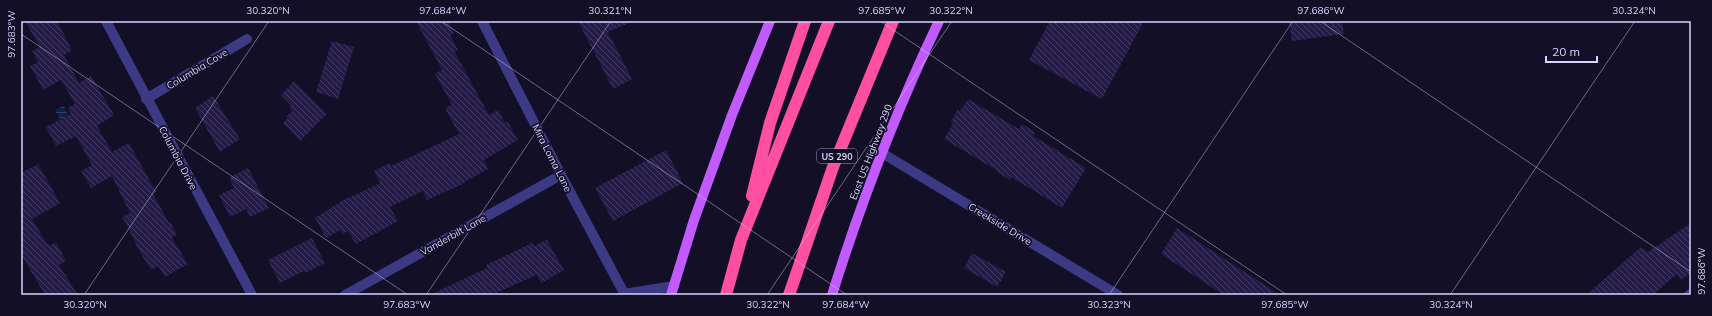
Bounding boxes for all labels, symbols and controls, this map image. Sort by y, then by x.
text: 30.320°N [246,4,290,17]
text: 97.684°W [419,4,467,17]
text: 30.321°N [588,4,632,17]
text: 97.685°W [858,4,906,17]
text: 30.322°N [929,4,973,17]
text: 97.686°W [1297,4,1345,17]
text: 30.324°N [1612,4,1656,17]
text: 97.683°W [5,10,18,58]
scale bar [1546,38,1597,64]
text: 20 m [1552,44,1580,59]
street label: Columbia Cove [164,46,230,92]
street label: East US Highway 290 [847,102,895,202]
street label: Mira Loma Lane [529,122,575,194]
street label: Columbia Drive [156,124,200,192]
road number: US 290 [817,149,857,163]
street label: Creekside Drive [966,200,1034,248]
street label: Vanderbilt Lane [418,212,488,258]
text: 97.686°W [1695,247,1708,295]
text: 30.320°N [63,298,107,311]
text: 97.683°W [383,298,431,311]
text: 30.322°N [746,298,790,311]
text: 97.684°W [822,298,870,311]
text: 30.323°N [1087,298,1131,311]
text: 97.685°W [1261,298,1309,311]
text: 30.324°N [1429,298,1473,311]

